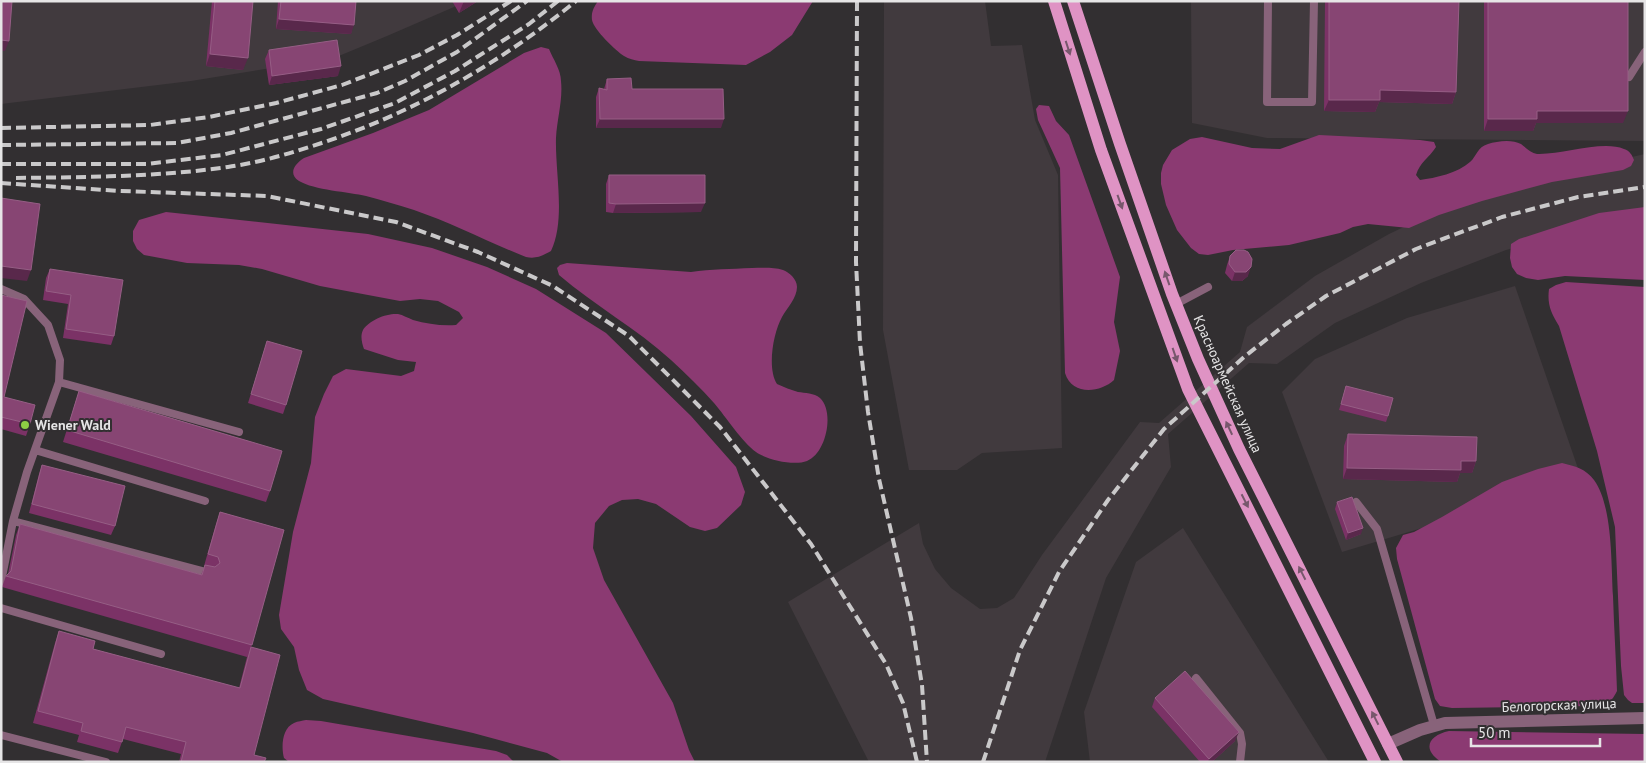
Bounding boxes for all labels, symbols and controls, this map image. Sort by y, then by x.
one-way arrow [1064,41,1072,56]
one-way arrow [1116,195,1124,210]
one-way arrow [1163,270,1171,285]
street label: Красноармейская улица [1190,312,1266,456]
one-way arrow [1171,348,1179,363]
place label: Wiener Wald [35,416,111,434]
marker: Wiener Wald [19,419,31,431]
one-way arrow [1225,421,1233,435]
one-way arrow [1241,494,1249,508]
one-way arrow [1298,566,1306,581]
street label: Белогорская улица [1501,694,1617,716]
one-way arrow [1371,711,1379,726]
scale bar [1471,716,1600,748]
text: 50 m [1478,723,1511,742]

